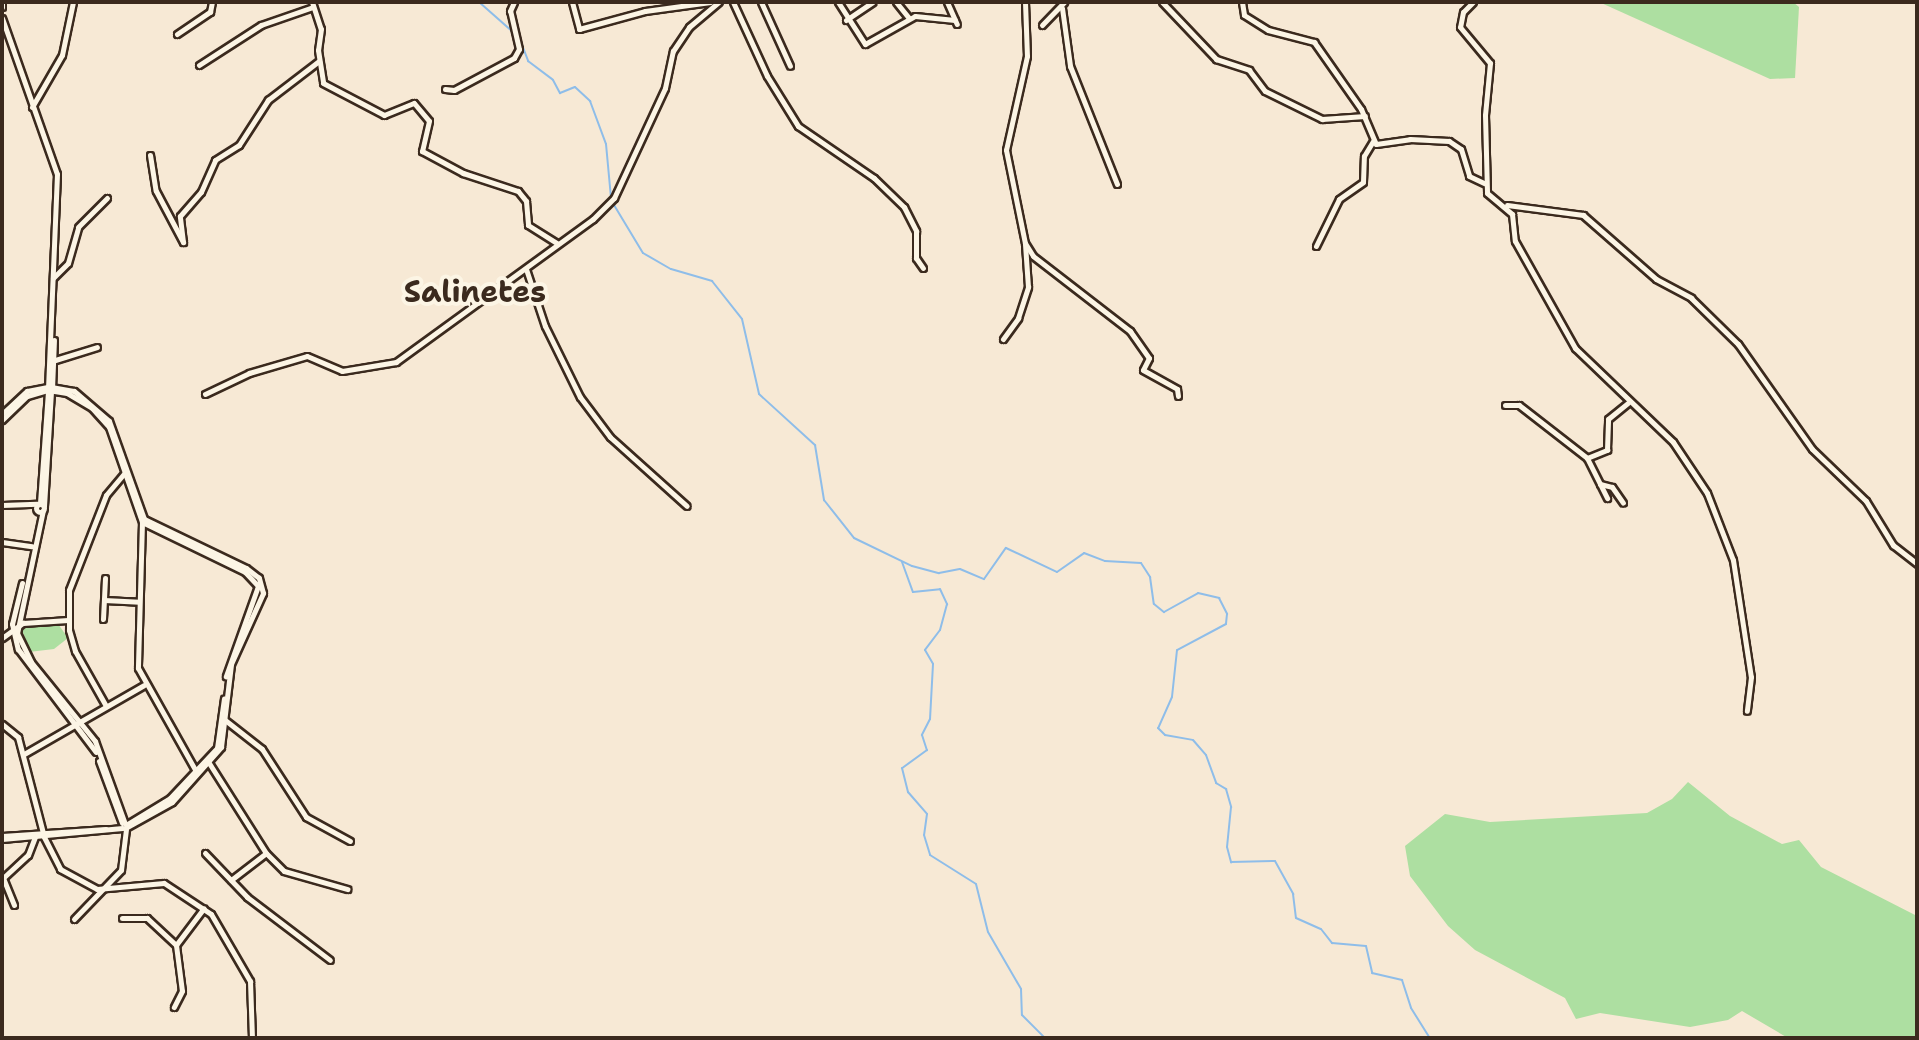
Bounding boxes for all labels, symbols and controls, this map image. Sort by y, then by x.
district label: Salinetes [404,274,546,310]

